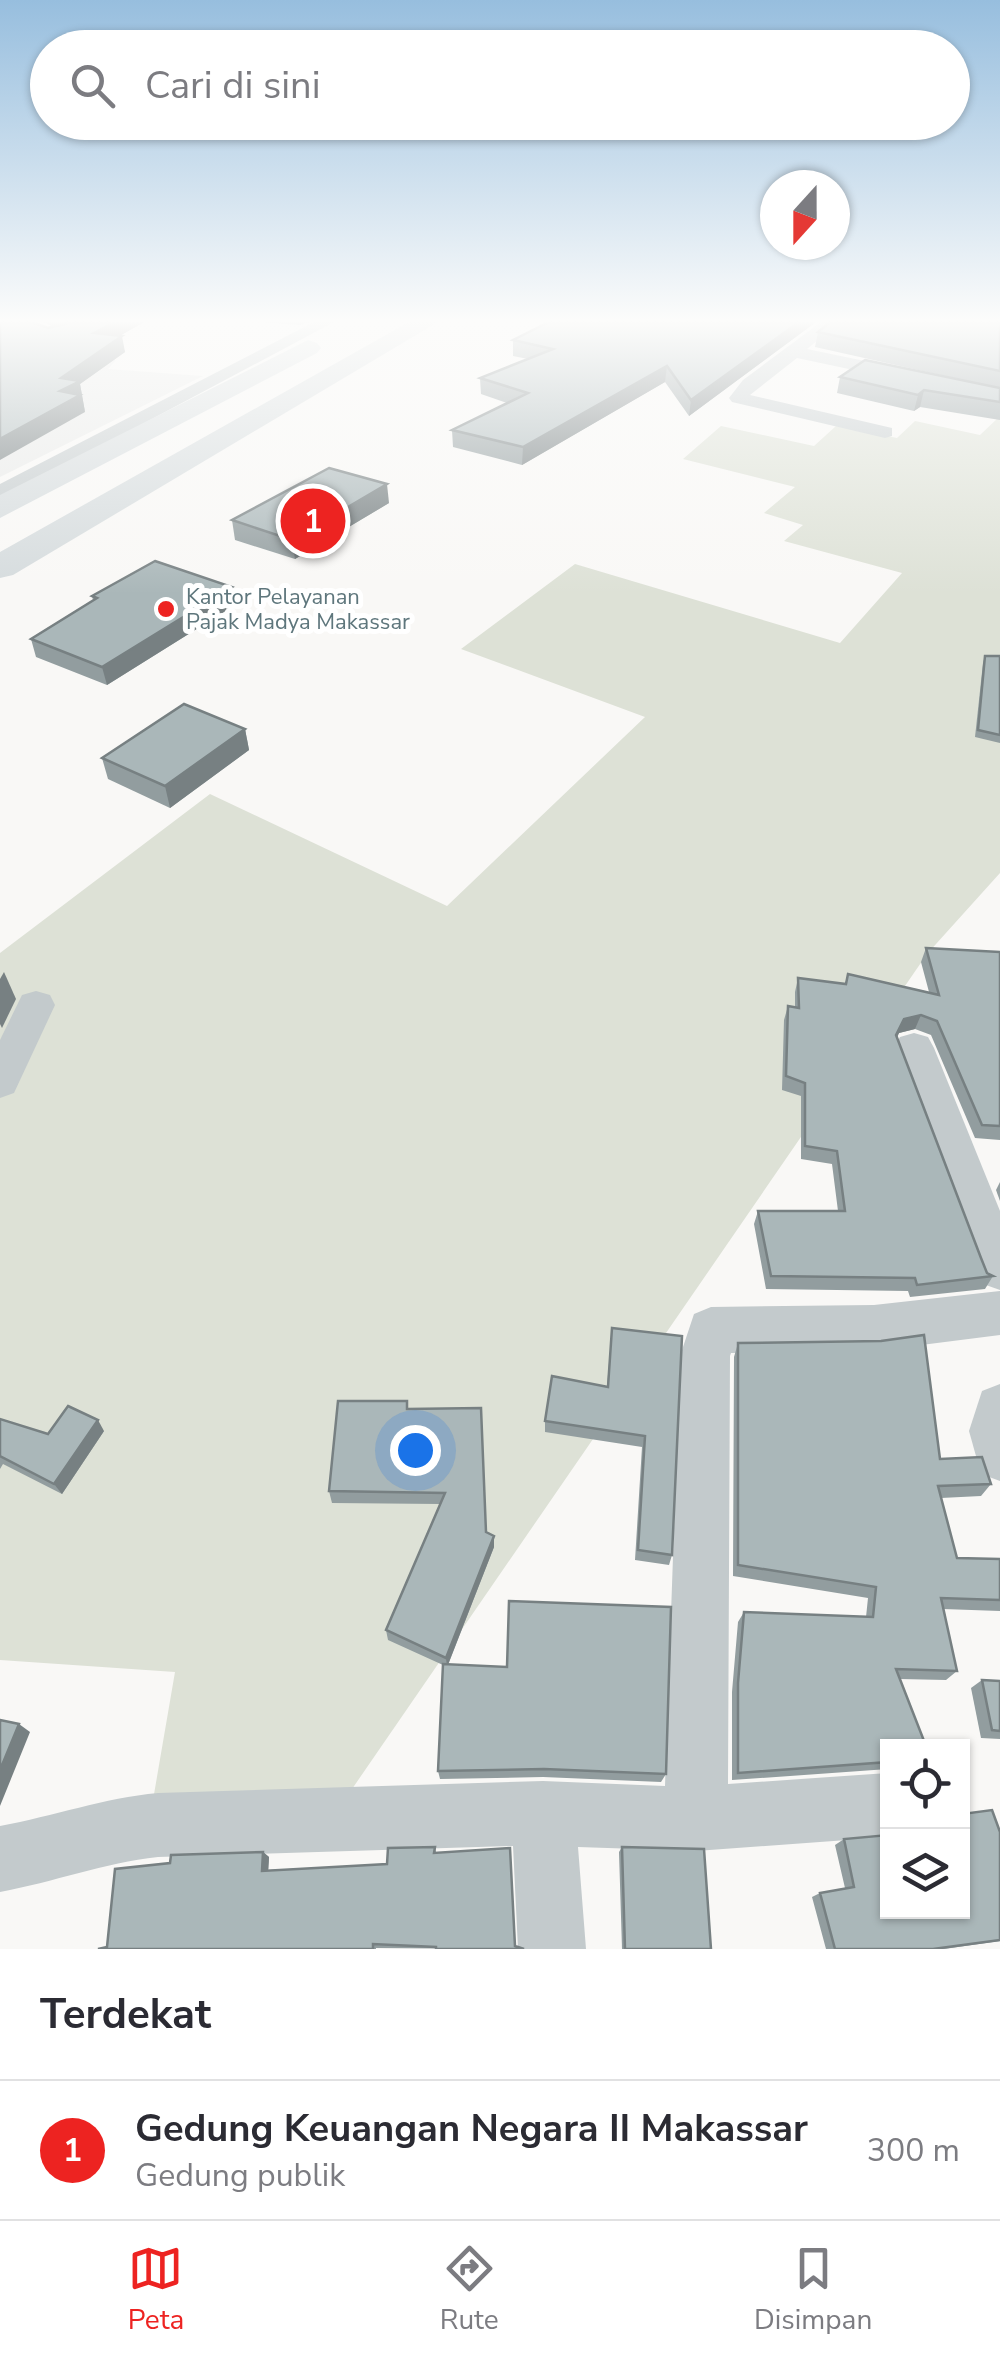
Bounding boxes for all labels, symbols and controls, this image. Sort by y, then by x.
search box [30,30,970,140]
icon: search [65,58,120,113]
text: Cari di sini [145,60,321,111]
north arrow [760,170,850,260]
pin: 1 [280,484,346,558]
place label: Kantor Pelayanan Pajak Madya Makassar [186,582,410,637]
marker: Kantor Pelayanan Pajak Madya Makassar [155,598,177,620]
your location [390,1425,441,1476]
map controls [880,1739,970,1919]
button: locate [880,1739,970,1829]
button: layers [880,1829,970,1919]
text: Terdekat [40,1986,211,2043]
text: Gedung Keuangan Negara II Makassar [135,2103,808,2154]
text: 1 [63,2129,82,2172]
text: 300 m [867,2129,960,2172]
text: Gedung publik [135,2154,345,2197]
tab: Peta [128,2241,184,2339]
tab: Rute [440,2241,499,2339]
tab: Disimpan [754,2241,872,2339]

